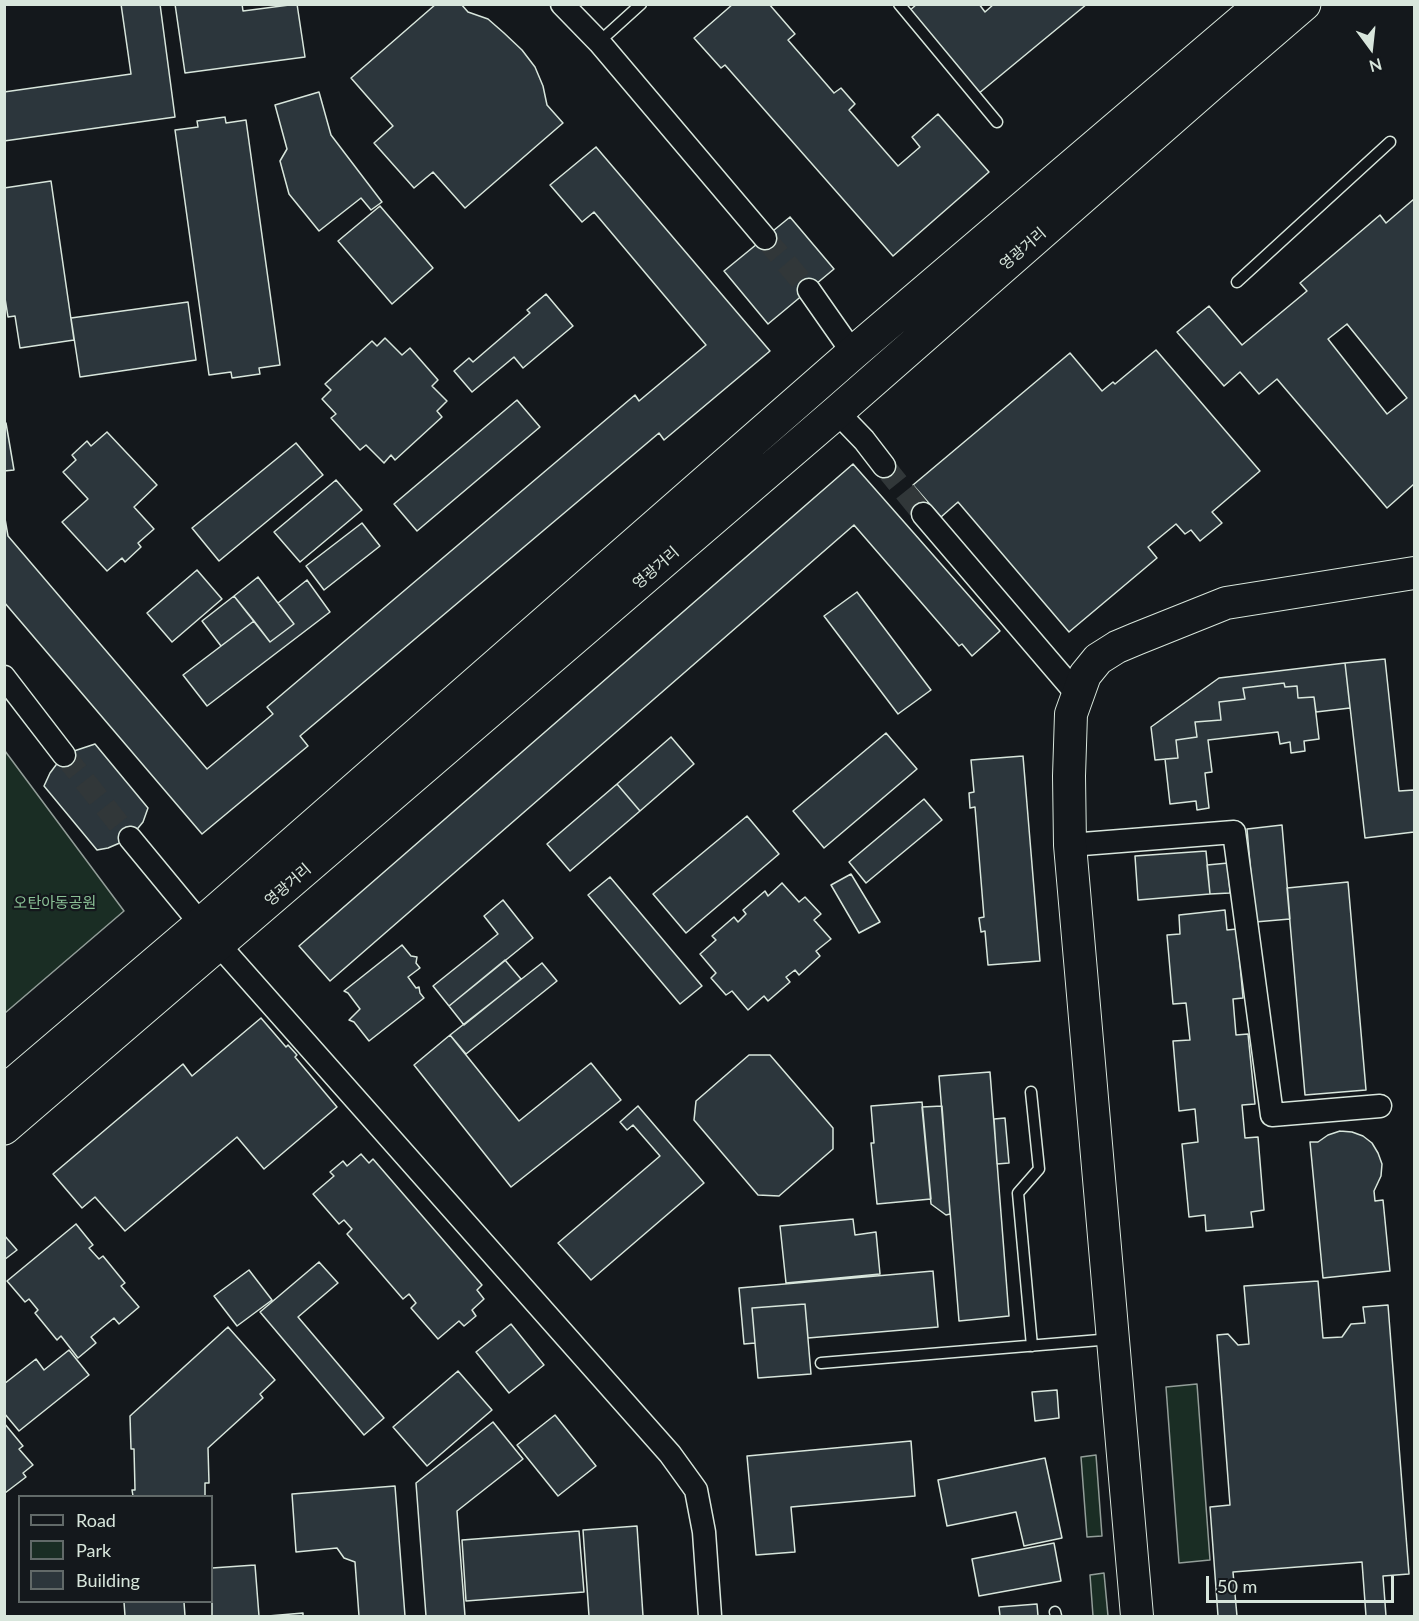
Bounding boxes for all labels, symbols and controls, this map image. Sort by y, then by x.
north arrow [1341,18,1401,78]
text: N [1367,55,1384,77]
street label: 영광거리 [996,224,1050,274]
street label: 영광거리 [629,543,683,593]
street label: 영광거리 [261,860,315,910]
park label: 오탄아동공원 [14,894,96,912]
legend [18,1495,213,1603]
text: Road [76,1509,116,1531]
text: Park [76,1539,111,1561]
scale bar [1209,1564,1396,1602]
text: Building [76,1569,140,1591]
text: 50 m [1217,1575,1257,1597]

